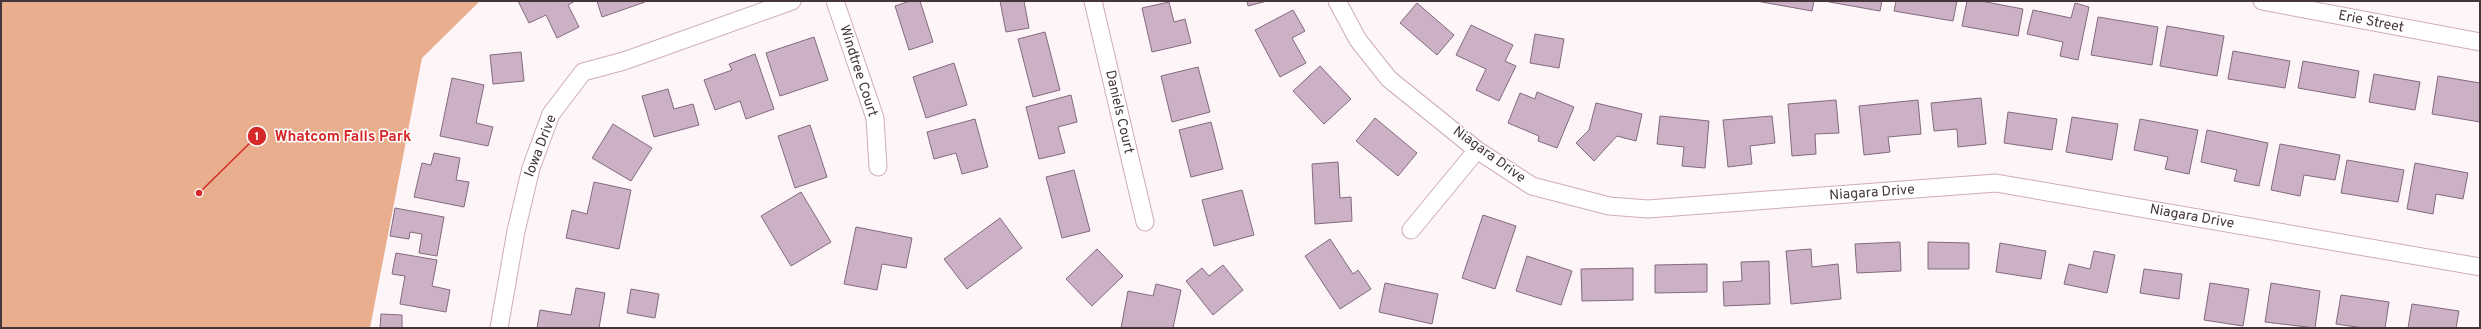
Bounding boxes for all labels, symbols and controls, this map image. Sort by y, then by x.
street label: Erie Street [2337,7,2405,37]
street label: Windtree Court [835,23,881,119]
street label: Daniels Court [1101,69,1137,155]
street label: Iowa Drive [521,112,561,180]
callout: Whatcom Falls Park [247,123,420,150]
street label: Niagara Drive [1449,123,1529,187]
text: Whatcom Falls Park [275,128,411,147]
text: 1 [255,129,259,145]
street label: Niagara Drive [1829,182,1915,204]
street label: Niagara Drive [2148,201,2236,233]

